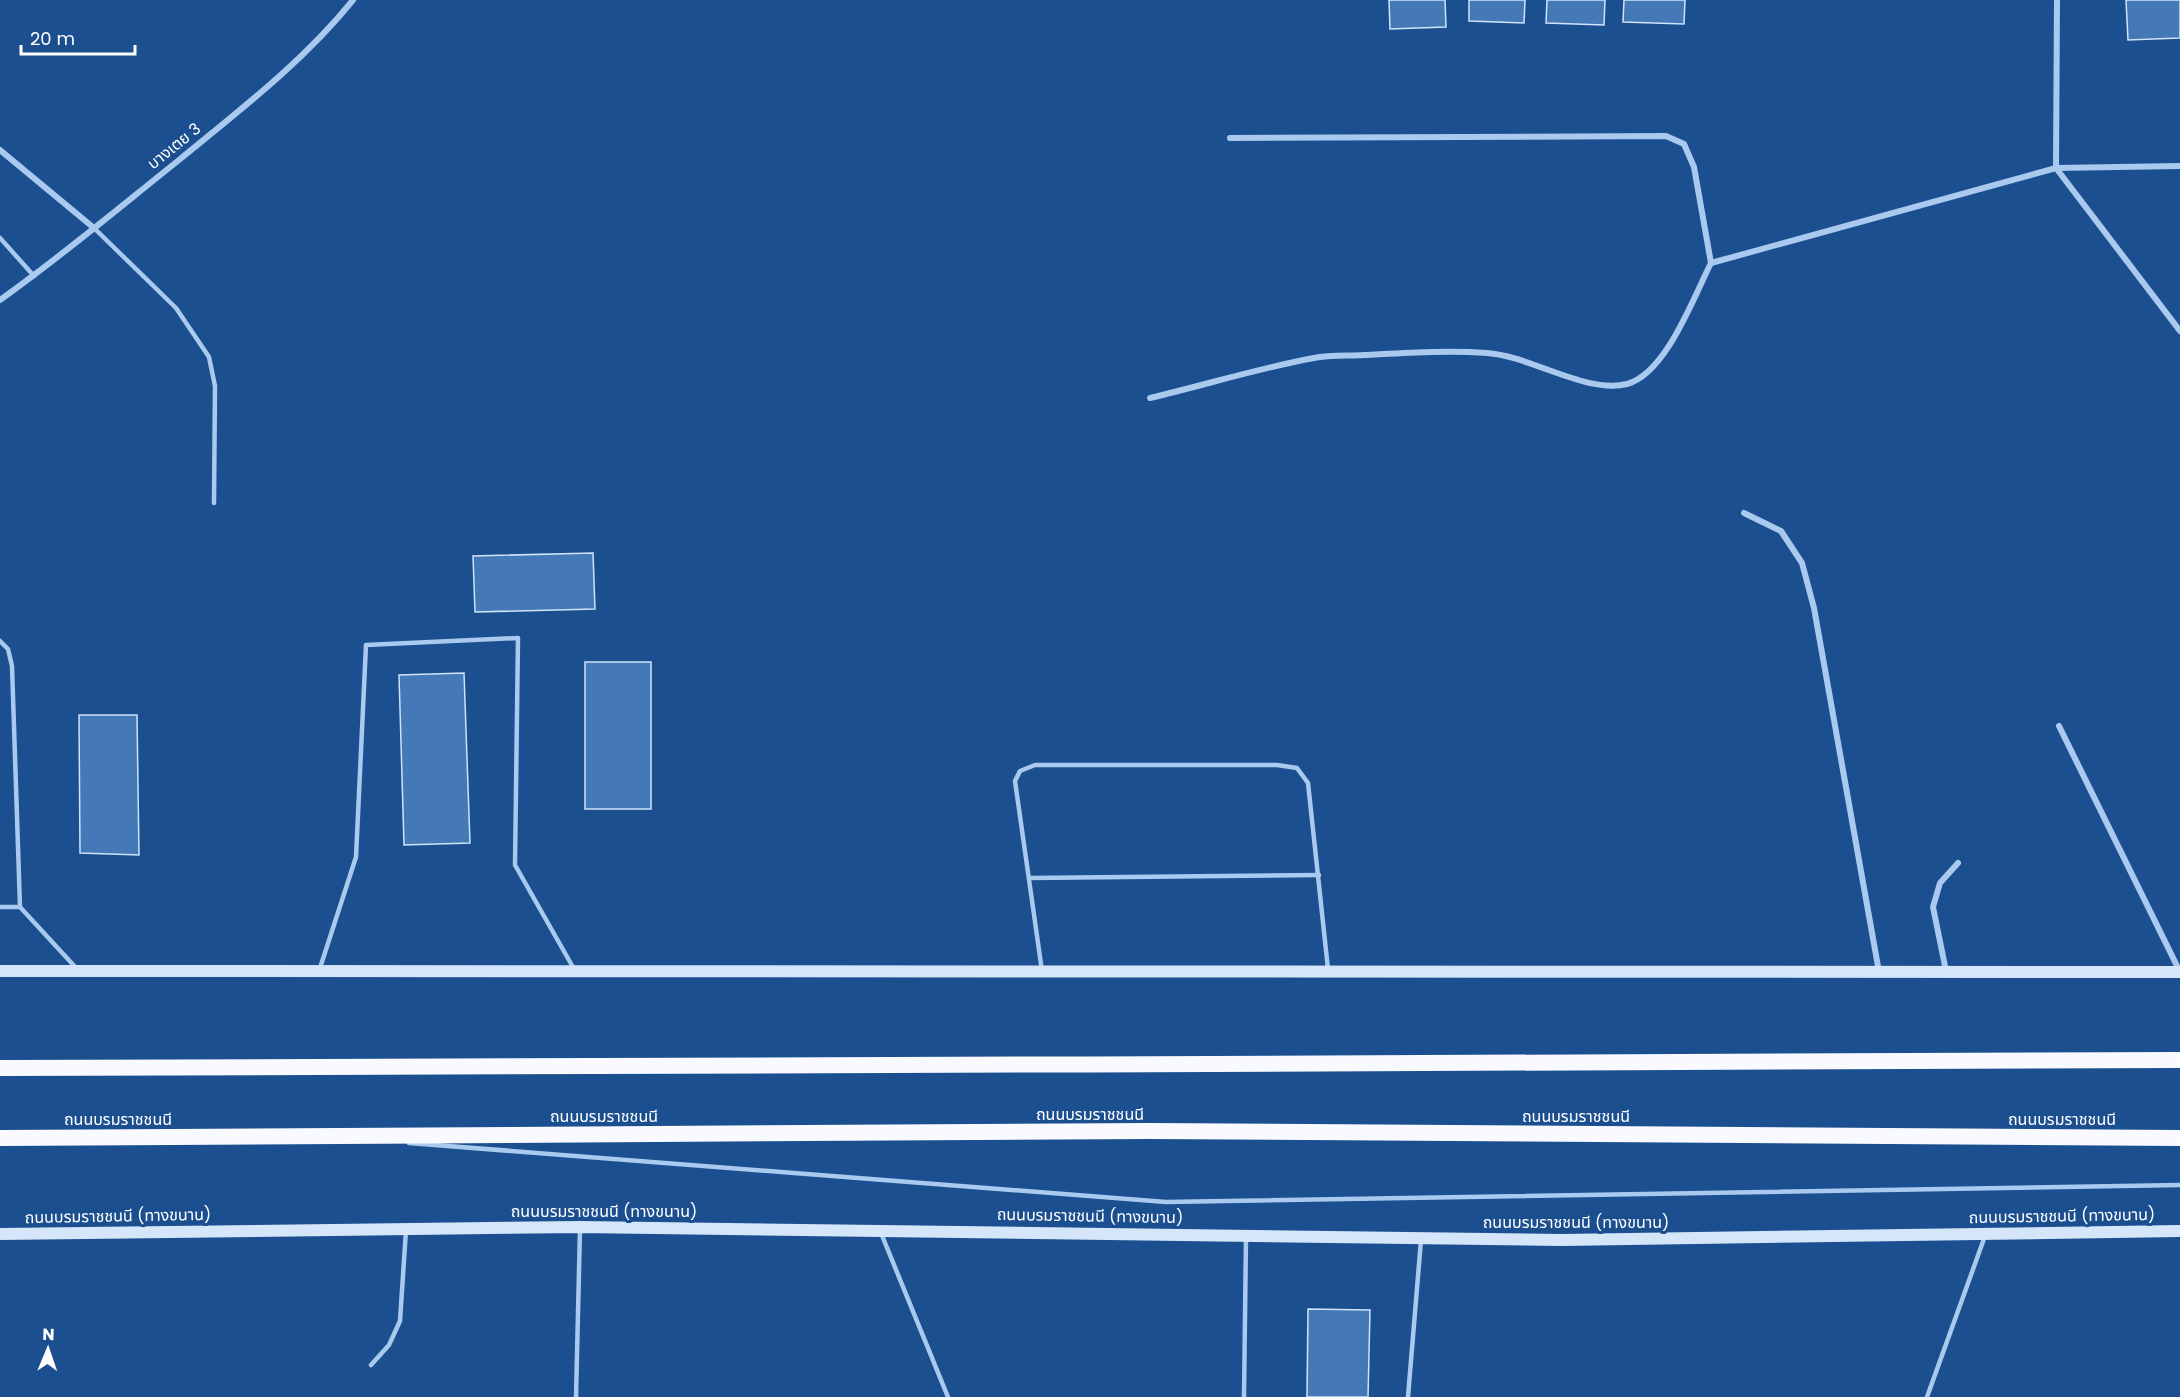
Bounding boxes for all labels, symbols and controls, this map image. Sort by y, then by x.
scale bar [21,18,135,56]
text: 20 m [30,26,75,51]
street label: บางเตย 3 [142,117,206,175]
street label: ถนนบรมราชชนนี [1036,1103,1144,1126]
street label: ถนนบรมราชชนนี [550,1105,658,1128]
street label: ถนนบรมราชชนนี [1522,1105,1630,1128]
street label: ถนนบรมราชชนนี [64,1108,172,1131]
street label: ถนนบรมราชชนนี [2008,1108,2116,1131]
street label: ถนนบรมราชชนนี (ทางขนาน) [511,1200,697,1223]
street label: ถนนบรมราชชนนี (ทางขนาน) [25,1203,211,1229]
street label: ถนนบรมราชชนนี (ทางขนาน) [997,1203,1183,1229]
street label: ถนนบรมราชชนนี (ทางขนาน) [1969,1203,2155,1229]
street label: ถนนบรมราชชนนี (ทางขนาน) [1483,1211,1669,1234]
north arrow [18,1319,78,1379]
text: N [42,1323,55,1346]

